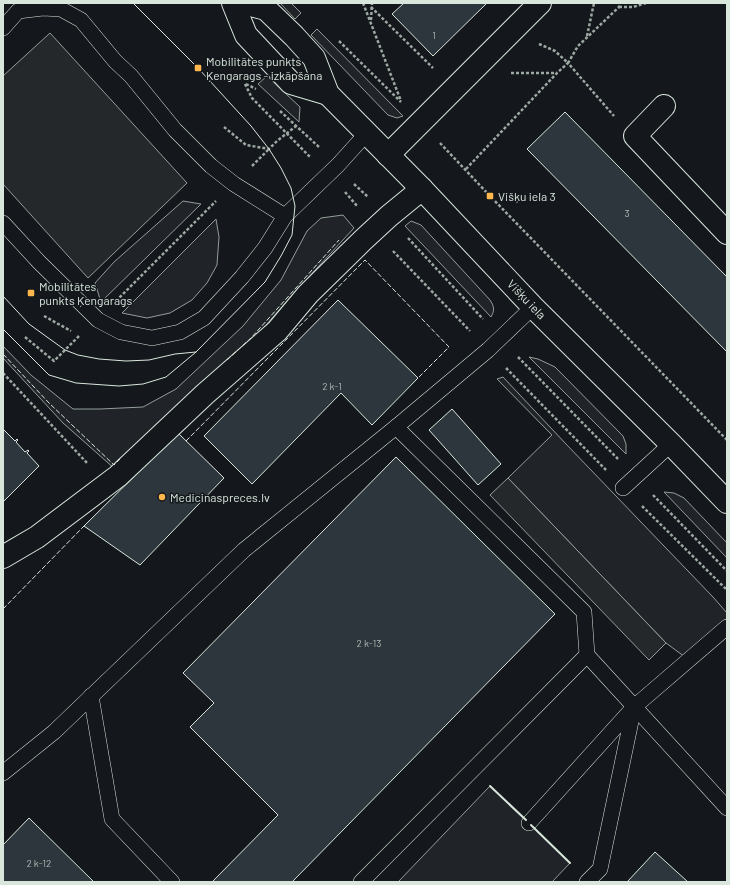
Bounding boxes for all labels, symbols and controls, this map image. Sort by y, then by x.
house number: 1 [432,29,436,41]
place label: Mobilitātes punkts Ķengarags - izkāpšana [206,54,322,82]
marker: Mobilitātes punkts Ķengarags - izkāpšana [193,63,203,73]
place label: Višķu iela 3 [498,189,556,203]
marker: Višķu iela 3 [485,191,495,201]
house number: 3 [624,207,630,219]
street label: Višķu iela [505,276,549,322]
place label: Mobilitātes punkts Ķengarags [39,279,132,307]
marker: Mobilitātes punkts Ķengarags [26,288,36,298]
house number: 2 k-1 [322,380,342,392]
place label: Medicinaspreces.lv [170,490,270,504]
marker: Medicinaspreces.lv [157,492,167,502]
house number: 2 k-13 [357,637,381,649]
house number: 2 k-12 [27,857,51,869]

